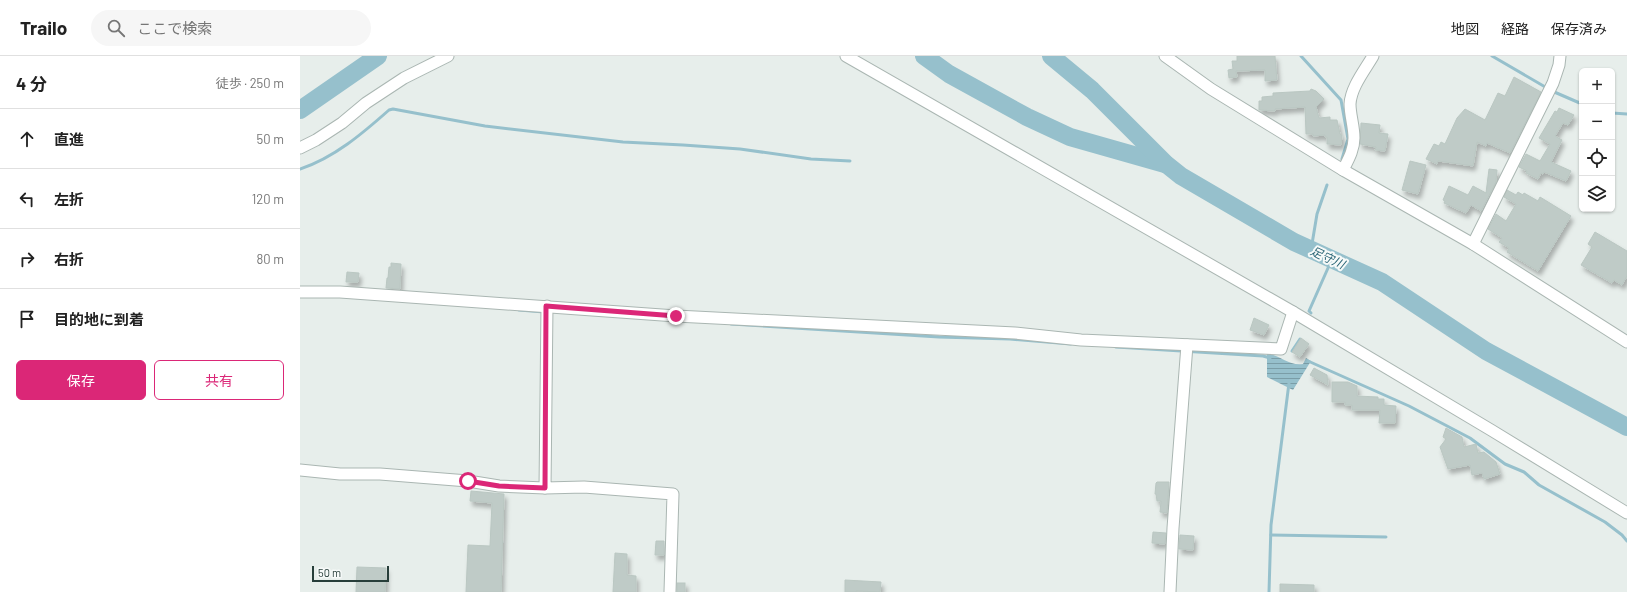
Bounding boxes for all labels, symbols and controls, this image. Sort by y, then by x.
search box [91,10,371,46]
text: Trailo [20,16,67,39]
icon: search [105,17,127,39]
text: ここで検索 [137,19,212,37]
text: 地図 [1451,20,1479,37]
text: 経路 [1501,20,1529,37]
text: 保存済み [1551,20,1607,37]
map controls [1579,68,1615,212]
button: + [1579,68,1615,104]
text: 4 分 [16,73,47,93]
text: 徒歩 · 250 m [216,75,284,91]
button: − [1579,104,1615,140]
icon: ahead [16,128,38,150]
text: 直進 [54,130,84,148]
text: 50 m [257,131,284,147]
button: locate [1579,140,1615,176]
button: layers [1579,176,1615,212]
icon: left [16,188,38,210]
text: 左折 [54,190,84,208]
text: 120 m [252,191,284,207]
water label: 足守川 [1309,243,1349,272]
icon: right [16,248,38,270]
text: 右折 [54,250,84,268]
text: 80 m [257,251,284,267]
route end [667,307,685,325]
icon: arrive [16,308,38,330]
text: 目的地に到着 [54,310,144,328]
button: 保存 [16,360,146,400]
button: 共有 [154,360,284,400]
route start [459,472,477,490]
scale bar [312,564,389,583]
text: 50 m [318,566,341,579]

